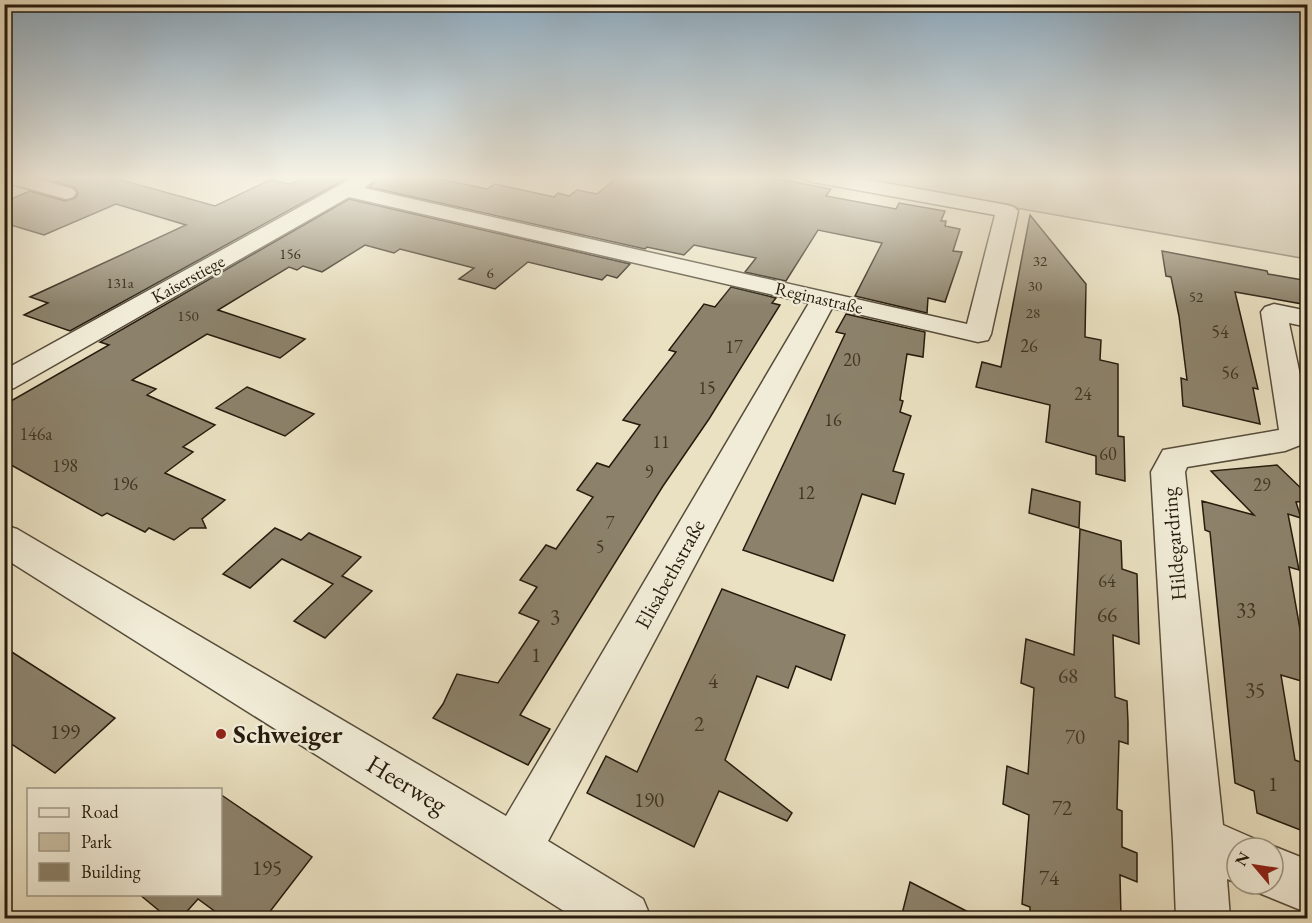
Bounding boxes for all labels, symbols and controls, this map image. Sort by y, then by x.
house number: 156 [279,244,301,263]
street label: Kaiserstiege [147,249,229,308]
house number: 32 [1033,251,1048,270]
house number: 6 [486,263,494,282]
house number: 131a [106,273,134,292]
street label: Reginastraße [773,276,865,319]
house number: 30 [1028,276,1042,295]
house number: 52 [1189,287,1204,306]
house number: 28 [1026,303,1040,322]
house number: 150 [177,306,199,325]
house number: 54 [1211,320,1229,343]
house number: 26 [1020,334,1038,357]
house number: 17 [725,335,743,358]
house number: 20 [843,348,861,371]
house number: 56 [1221,361,1239,384]
house number: 15 [698,376,716,399]
house number: 24 [1074,382,1092,405]
house number: 16 [824,408,842,431]
house number: 146a [19,422,53,445]
house number: 11 [652,430,670,453]
house number: 60 [1099,442,1117,465]
house number: 198 [52,454,78,477]
house number: 9 [645,460,654,483]
house number: 196 [112,472,138,495]
house number: 29 [1253,473,1271,496]
house number: 12 [797,481,815,504]
street label: Hildegardring [1155,485,1192,602]
house number: 7 [606,511,615,534]
street label: Elisabethstraße [628,514,711,633]
house number: 5 [596,535,604,558]
house number: 64 [1098,569,1116,592]
house number: 33 [1236,596,1256,623]
house number: 66 [1097,601,1117,628]
house number: 3 [550,603,560,630]
house number: 1 [531,641,541,668]
house number: 68 [1058,662,1078,689]
house number: 4 [708,667,719,694]
house number: 35 [1245,676,1265,703]
house number: 2 [694,710,704,737]
place label: Schweiger [233,717,343,751]
house number: 199 [50,718,80,745]
house number: 70 [1065,723,1085,750]
marker: Schweiger [214,727,228,741]
street label: Heerweg [360,747,454,822]
house number: 1 [1268,770,1278,797]
house number: 190 [634,786,664,813]
legend [27,788,222,896]
house number: 72 [1052,794,1072,821]
text: Road [81,800,120,823]
text: Park [81,830,112,853]
north arrow [1225,836,1285,896]
text: N [1230,848,1255,870]
house number: 195 [252,854,282,881]
text: Building [81,860,141,883]
house number: 74 [1039,864,1060,891]

